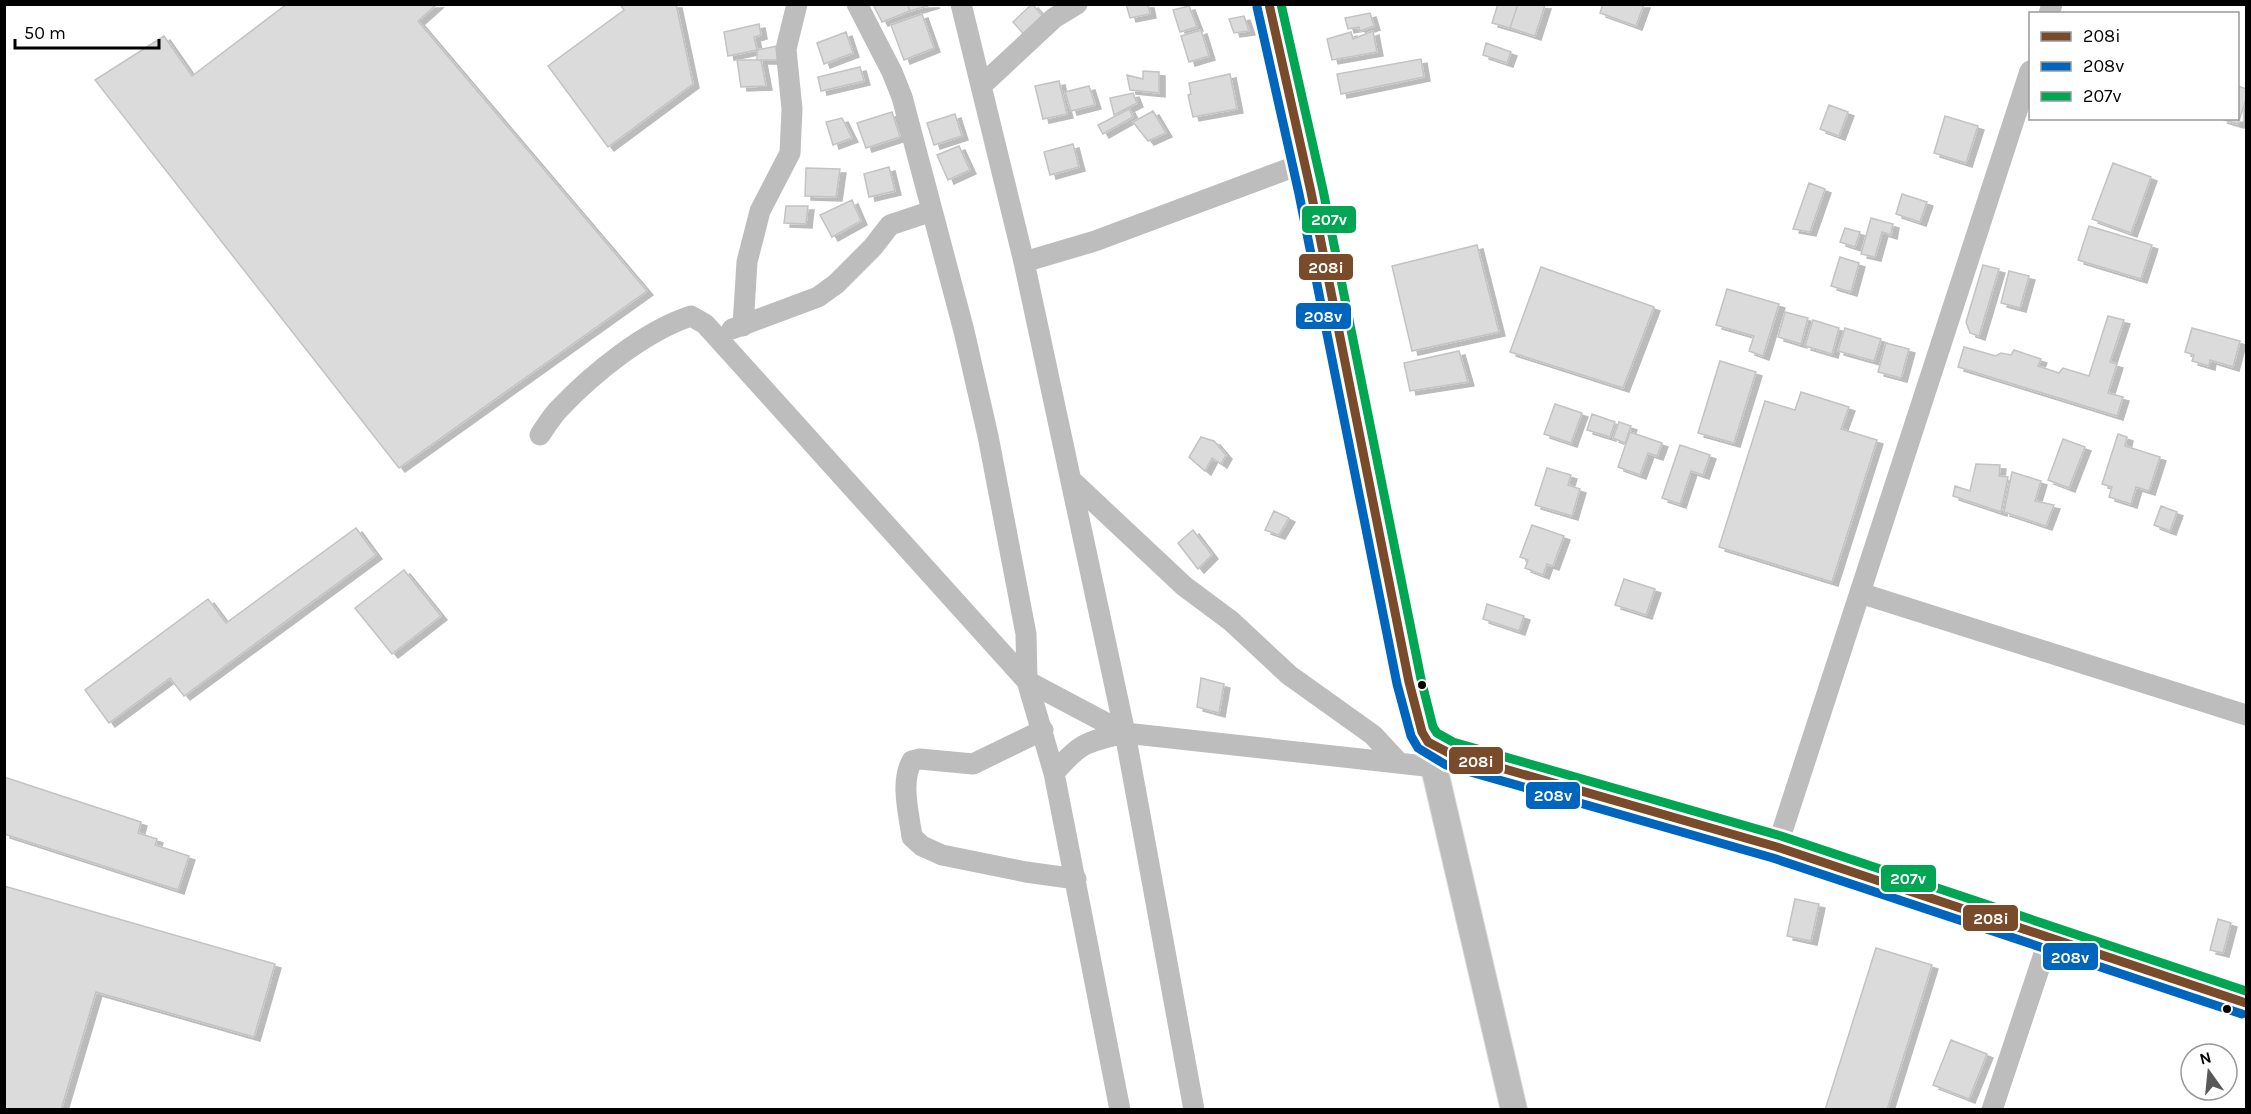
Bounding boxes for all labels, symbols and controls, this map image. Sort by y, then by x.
scale bar [15,12,159,50]
legend [2029,12,2239,120]
text: 50 m [24,22,66,44]
text: 208i [2083,25,2121,47]
text: 208v [2083,55,2124,77]
text: 207v [2083,85,2122,107]
line badge: 207v [1301,205,1357,234]
text: 207v [1311,210,1348,229]
line badge: 208i [1298,253,1354,281]
text: 208i [1308,258,1344,277]
line badge: 208v [1295,302,1352,330]
text: 208v [1304,307,1343,326]
unlabelled marker [1416,679,1428,691]
line badge: 208i [1448,746,1504,775]
text: 208i [1458,752,1494,771]
line badge: 208v [1525,781,1581,810]
text: 208v [1534,786,1573,805]
line badge: 207v [1880,864,1937,893]
text: 207v [1890,869,1927,888]
line badge: 208i [1962,904,2019,932]
text: 208i [1973,909,2009,928]
line badge: 208v [2042,942,2099,971]
text: 208v [2051,948,2090,967]
unlabelled marker [2221,1003,2233,1015]
north arrow [2179,1042,2239,1102]
text: N [2197,1047,2213,1069]

